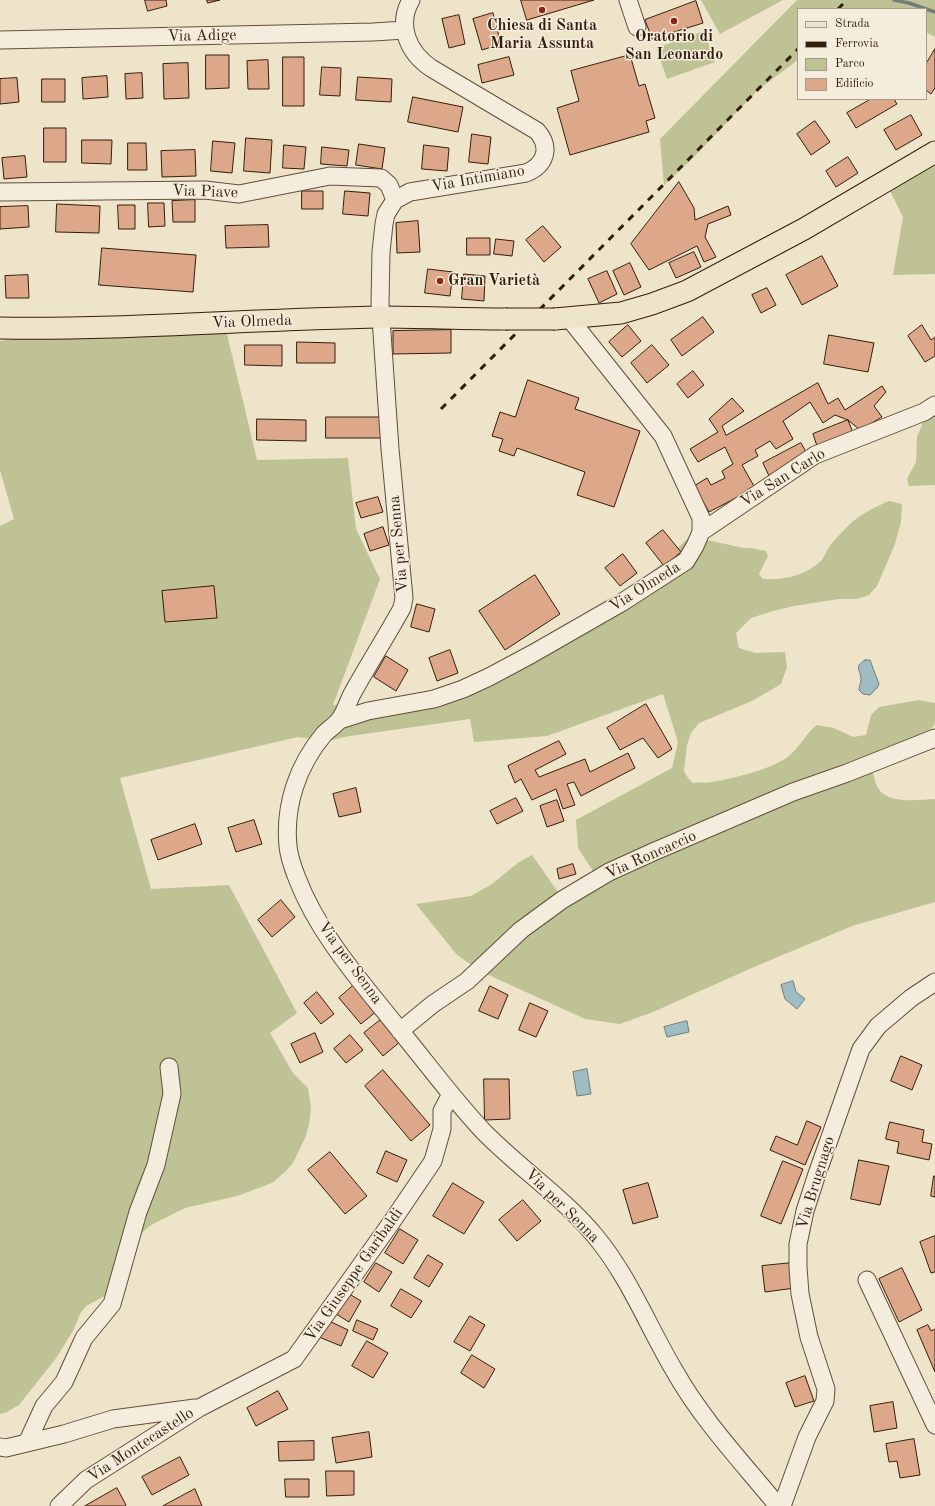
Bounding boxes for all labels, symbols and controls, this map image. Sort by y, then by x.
marker: Chiesa di Santa Maria Assunta [537,5,547,15]
legend [797,8,927,100]
place label: Chiesa di Santa Maria Assunta [487,16,597,54]
marker: Oratorio di San Leonardo [669,16,679,26]
text: Strada [835,18,870,30]
street label: Via Adige [167,26,237,46]
place label: Oratorio di San Leonardo [625,27,723,65]
text: Ferrovia [835,38,879,50]
text: Parco [835,58,865,70]
text: Edificio [835,78,874,90]
street label: Via Intimiano [430,161,526,197]
street label: Via Piave [172,181,238,203]
place label: Gran Varietà [448,271,540,291]
marker: Gran Varietà [435,276,445,286]
street label: Via Olmeda [212,311,292,333]
street label: Via San Carlo [737,444,829,512]
street label: Via per Senna [385,495,413,593]
street label: Via Olmeda [606,558,684,616]
street label: Via Roncaccio [603,826,699,884]
street label: Via per Senna [314,918,386,1008]
street label: Via Brugnago [793,1134,839,1232]
street label: Via per Senna [521,1165,603,1247]
street label: Via Giuseppe Garibaldi [301,1204,407,1346]
street label: Via Montecastello [84,1404,198,1486]

